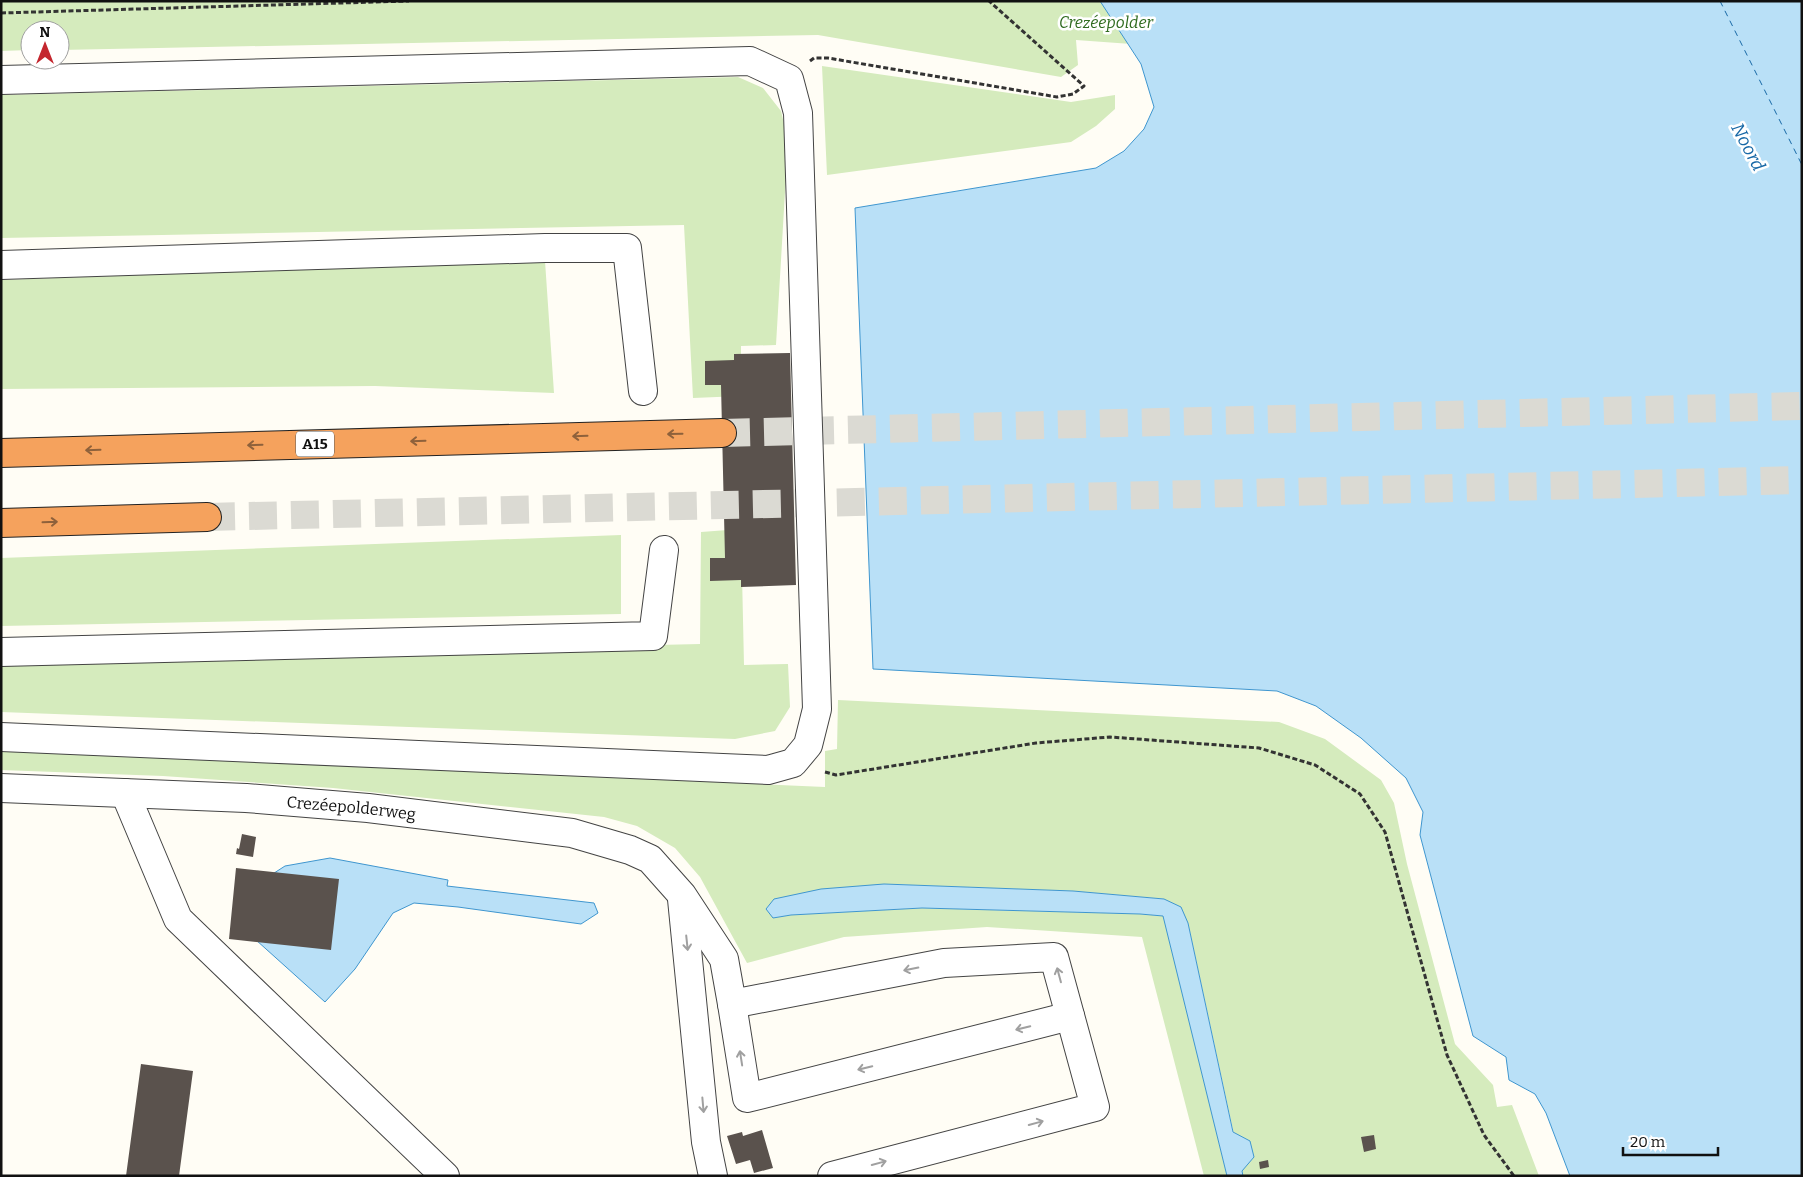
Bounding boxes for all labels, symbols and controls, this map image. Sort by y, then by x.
park label: Crezéepolder [1059,13,1155,32]
north arrow [20,20,70,70]
text: N [40,24,51,41]
water label: Noord [1726,119,1770,175]
one-way arrow [667,429,684,439]
one-way arrow [572,431,588,441]
road number: A15 [296,432,334,456]
one-way arrow [410,436,426,446]
one-way arrow [247,441,263,450]
one-way arrow [85,445,102,455]
one-way arrow [42,517,58,526]
street label: Crezéepolderweg [286,792,417,823]
one-way arrow [682,935,692,951]
one-way arrow [903,965,919,975]
one-way arrow [1053,967,1063,983]
one-way arrow [1015,1024,1031,1033]
one-way arrow [735,1050,745,1066]
one-way arrow [858,1064,874,1073]
one-way arrow [698,1097,707,1113]
one-way arrow [1028,1117,1044,1127]
scale bar [1623,1124,1718,1156]
text: 20 m [1630,1133,1666,1151]
one-way arrow [871,1158,887,1168]

